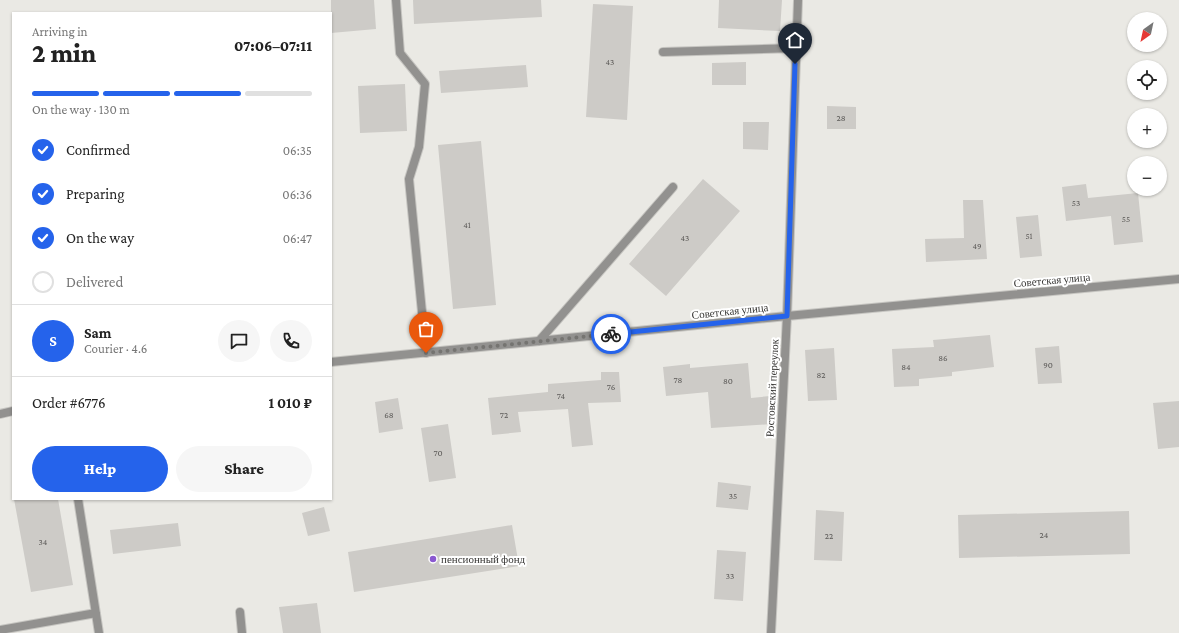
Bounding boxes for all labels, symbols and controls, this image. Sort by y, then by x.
north arrow [1127,12,1167,52]
map controls [1127,12,1167,196]
pin [778,23,812,64]
text: Arriving in [32,24,88,39]
icon: home [784,29,806,51]
text: 07:06–07:11 [234,38,312,54]
text: 2 min [32,39,96,68]
house number: 43 [606,57,614,67]
button: locate [1127,60,1167,100]
text: On the way · 130 m [32,102,130,117]
button: + [1127,108,1167,148]
house number: 28 [836,113,846,123]
icon: check [32,139,54,161]
text: Confirmed [66,142,130,158]
text: 06:35 [283,143,312,158]
button: − [1127,156,1167,196]
icon: check [32,183,54,205]
text: Preparing [66,186,125,202]
text: 06:36 [282,187,312,202]
house number: 53 [1072,198,1080,208]
house number: 55 [1122,214,1130,224]
house number: 41 [463,220,471,230]
icon: check [32,227,54,249]
text: On the way [66,230,134,246]
text: 06:47 [283,231,312,246]
house number: 51 [1025,231,1033,241]
house number: 43 [681,233,689,243]
house number: 49 [972,241,982,251]
street label: Советская улица [1013,271,1091,289]
text: Delivered [66,274,123,290]
street label: Советская улица [691,301,769,321]
pin [409,312,443,353]
courier [591,314,631,354]
icon: bag [415,318,437,340]
button: chat [218,320,260,362]
button: phone [270,320,312,362]
icon: bike [600,323,622,345]
text: Sam [84,325,112,341]
text: S [49,333,57,349]
street label: Ростовский переулок [763,338,781,437]
text: Courier · 4.6 [84,341,147,356]
house number: 86 [938,353,948,363]
house number: 90 [1043,360,1053,370]
house number: 84 [901,362,911,372]
house number: 82 [816,370,826,380]
house number: 78 [674,375,683,385]
house number: 80 [723,376,733,386]
house number: 76 [607,382,616,392]
house number: 74 [557,391,566,401]
text: Order #6776 [32,395,106,411]
text: 1 010 ₽ [268,395,312,411]
house number: 68 [384,410,394,420]
house number: 72 [500,410,508,420]
button: Help [32,446,168,492]
button: Share [176,446,312,492]
house number: 70 [433,448,443,458]
house number: 35 [729,491,737,501]
house number: 24 [1040,530,1049,540]
house number: 22 [825,531,833,541]
house number: 34 [39,537,48,547]
place label: пенсионный фонд [441,553,526,565]
marker: пенсионный фонд [428,554,438,564]
house number: 33 [726,571,734,581]

